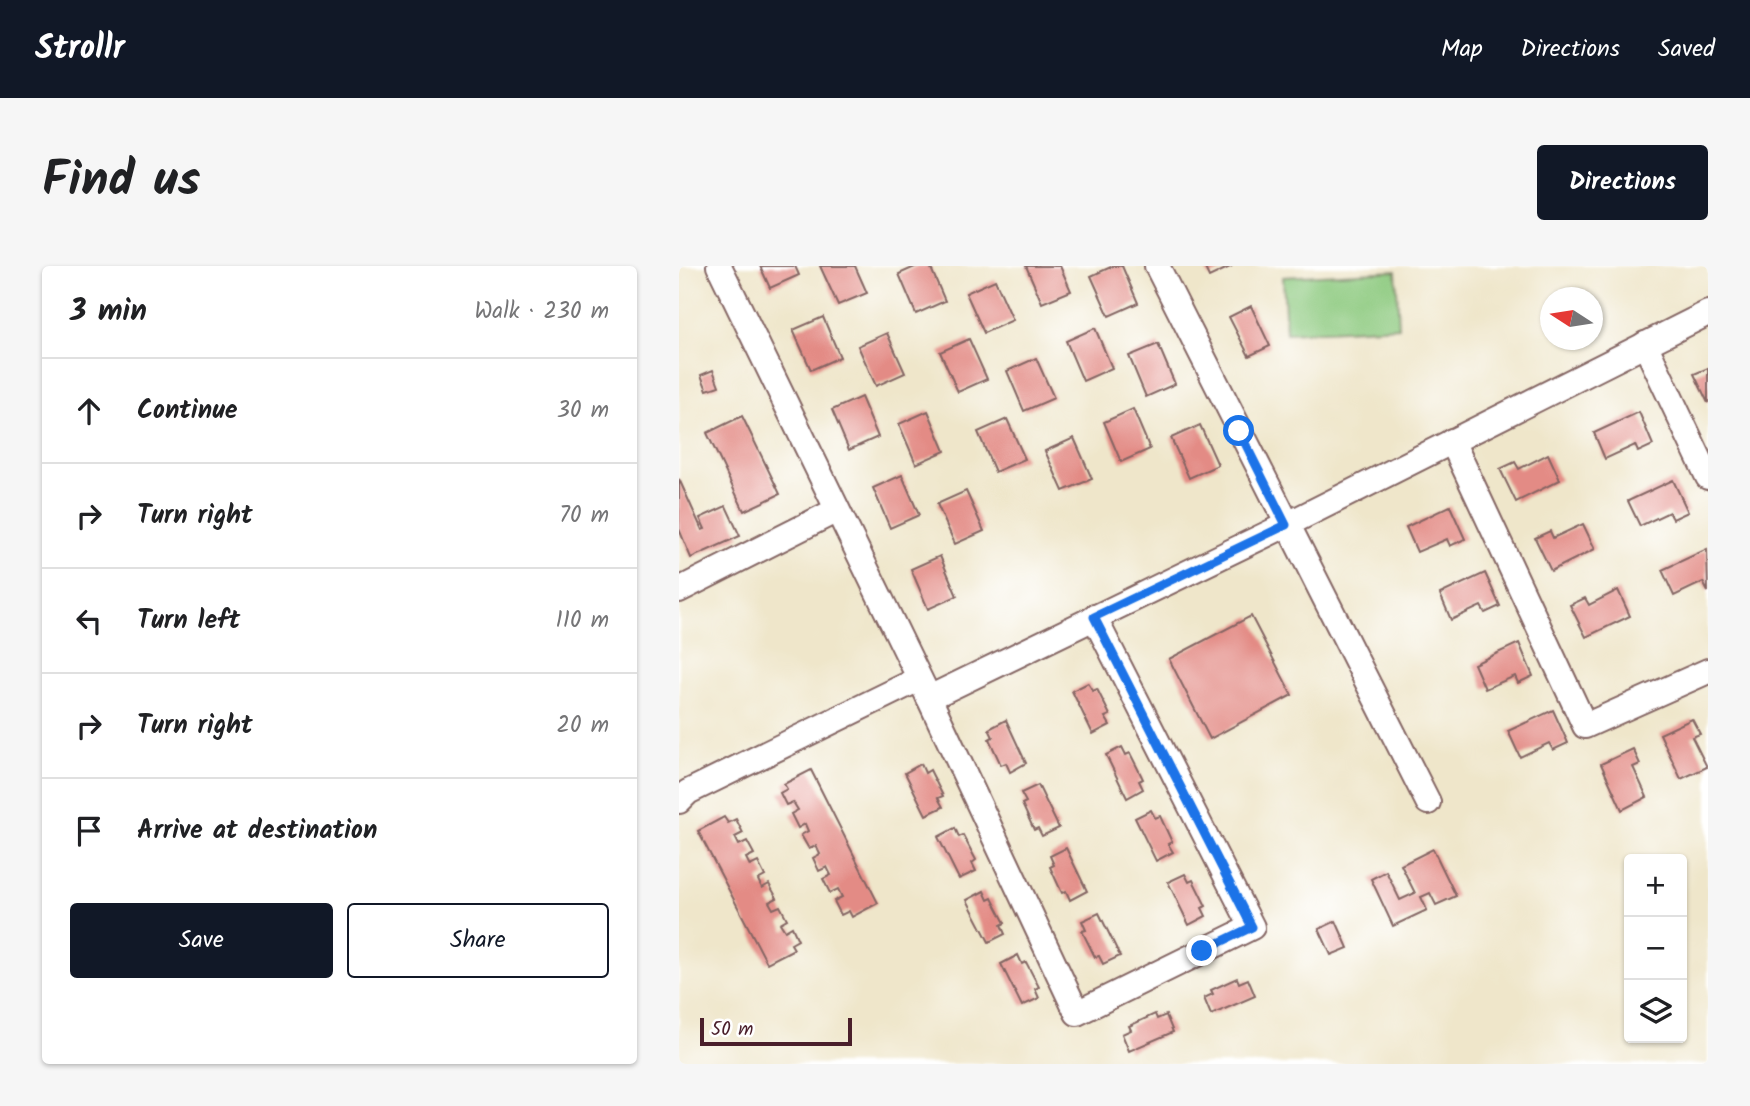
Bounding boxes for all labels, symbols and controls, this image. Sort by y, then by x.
text: Strollr [35,23,125,76]
text: Map [1441,30,1483,69]
text: Directions [1521,30,1620,69]
text: Saved [1658,30,1715,69]
text: Find us [42,143,200,221]
button: Directions [1537,145,1708,220]
north arrow [1540,287,1603,350]
text: 3 min [70,288,147,336]
text: Walk · 230 m [474,294,609,330]
text: Continue [137,390,238,432]
icon: ahead [70,392,108,430]
text: 30 m [557,393,609,429]
route start [1223,415,1254,446]
text: Turn right [137,495,253,537]
icon: right [70,497,108,535]
text: 70 m [559,498,609,534]
text: Turn left [137,600,240,642]
icon: left [70,602,108,640]
text: 110 m [556,603,609,639]
text: Turn right [137,705,253,747]
icon: right [70,707,108,745]
text: 20 m [557,708,609,744]
text: Arrive at destination [137,810,377,852]
icon: arrive [70,812,108,850]
map controls [1624,854,1687,1043]
button: + [1624,854,1687,917]
button: Save [70,903,333,978]
button: Share [347,903,609,978]
button: − [1624,917,1687,980]
route end [1186,935,1217,966]
button: layers [1624,980,1687,1043]
scale bar [700,1015,852,1047]
text: 50 m [711,1015,753,1045]

